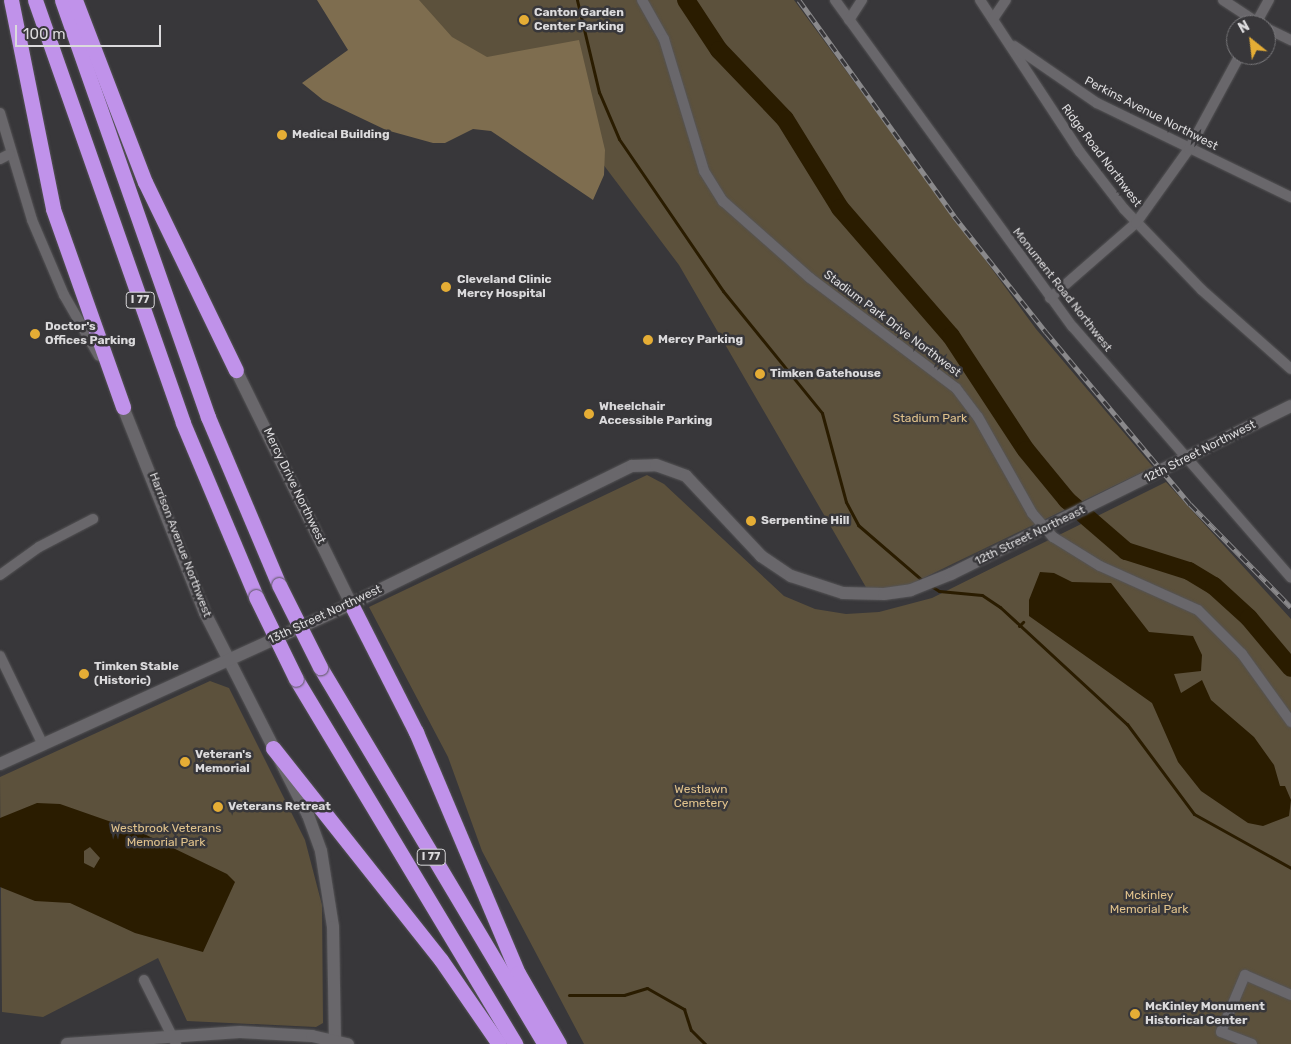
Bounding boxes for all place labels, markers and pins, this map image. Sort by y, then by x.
place label: Canton Garden Center Parking [534,6,624,34]
marker: Canton Garden Center Parking [518,14,530,26]
place label: Medical Building [292,128,390,142]
marker: Medical Building [276,129,288,141]
place label: Cleveland Clinic Mercy Hospital [457,273,552,301]
marker: Cleveland Clinic Mercy Hospital [439,280,453,294]
place label: Doctor's Offices Parking [45,320,136,348]
marker: Doctor's Offices Parking [29,328,41,340]
place label: Mercy Parking [658,333,743,347]
marker: Mercy Parking [642,334,654,346]
place label: Timken Gatehouse [770,367,881,381]
marker: Timken Gatehouse [754,368,766,380]
place label: Wheelchair Accessible Parking [599,400,712,428]
marker: Wheelchair Accessible Parking [583,408,595,420]
place label: Serpentine Hill [761,514,850,528]
marker: Serpentine Hill [745,515,757,527]
place label: Timken Stable (Historic) [94,660,179,688]
marker: Timken Stable (Historic) [78,668,90,680]
place label: Veteran's Memorial [195,748,252,776]
marker: Veteran's Memorial [179,756,191,768]
place label: Veterans Retreat [228,800,331,814]
marker: Veterans Retreat [212,801,224,813]
place label: McKinley Monument Historical Center [1145,1000,1265,1028]
marker: McKinley Monument Historical Center [1129,1008,1141,1020]

